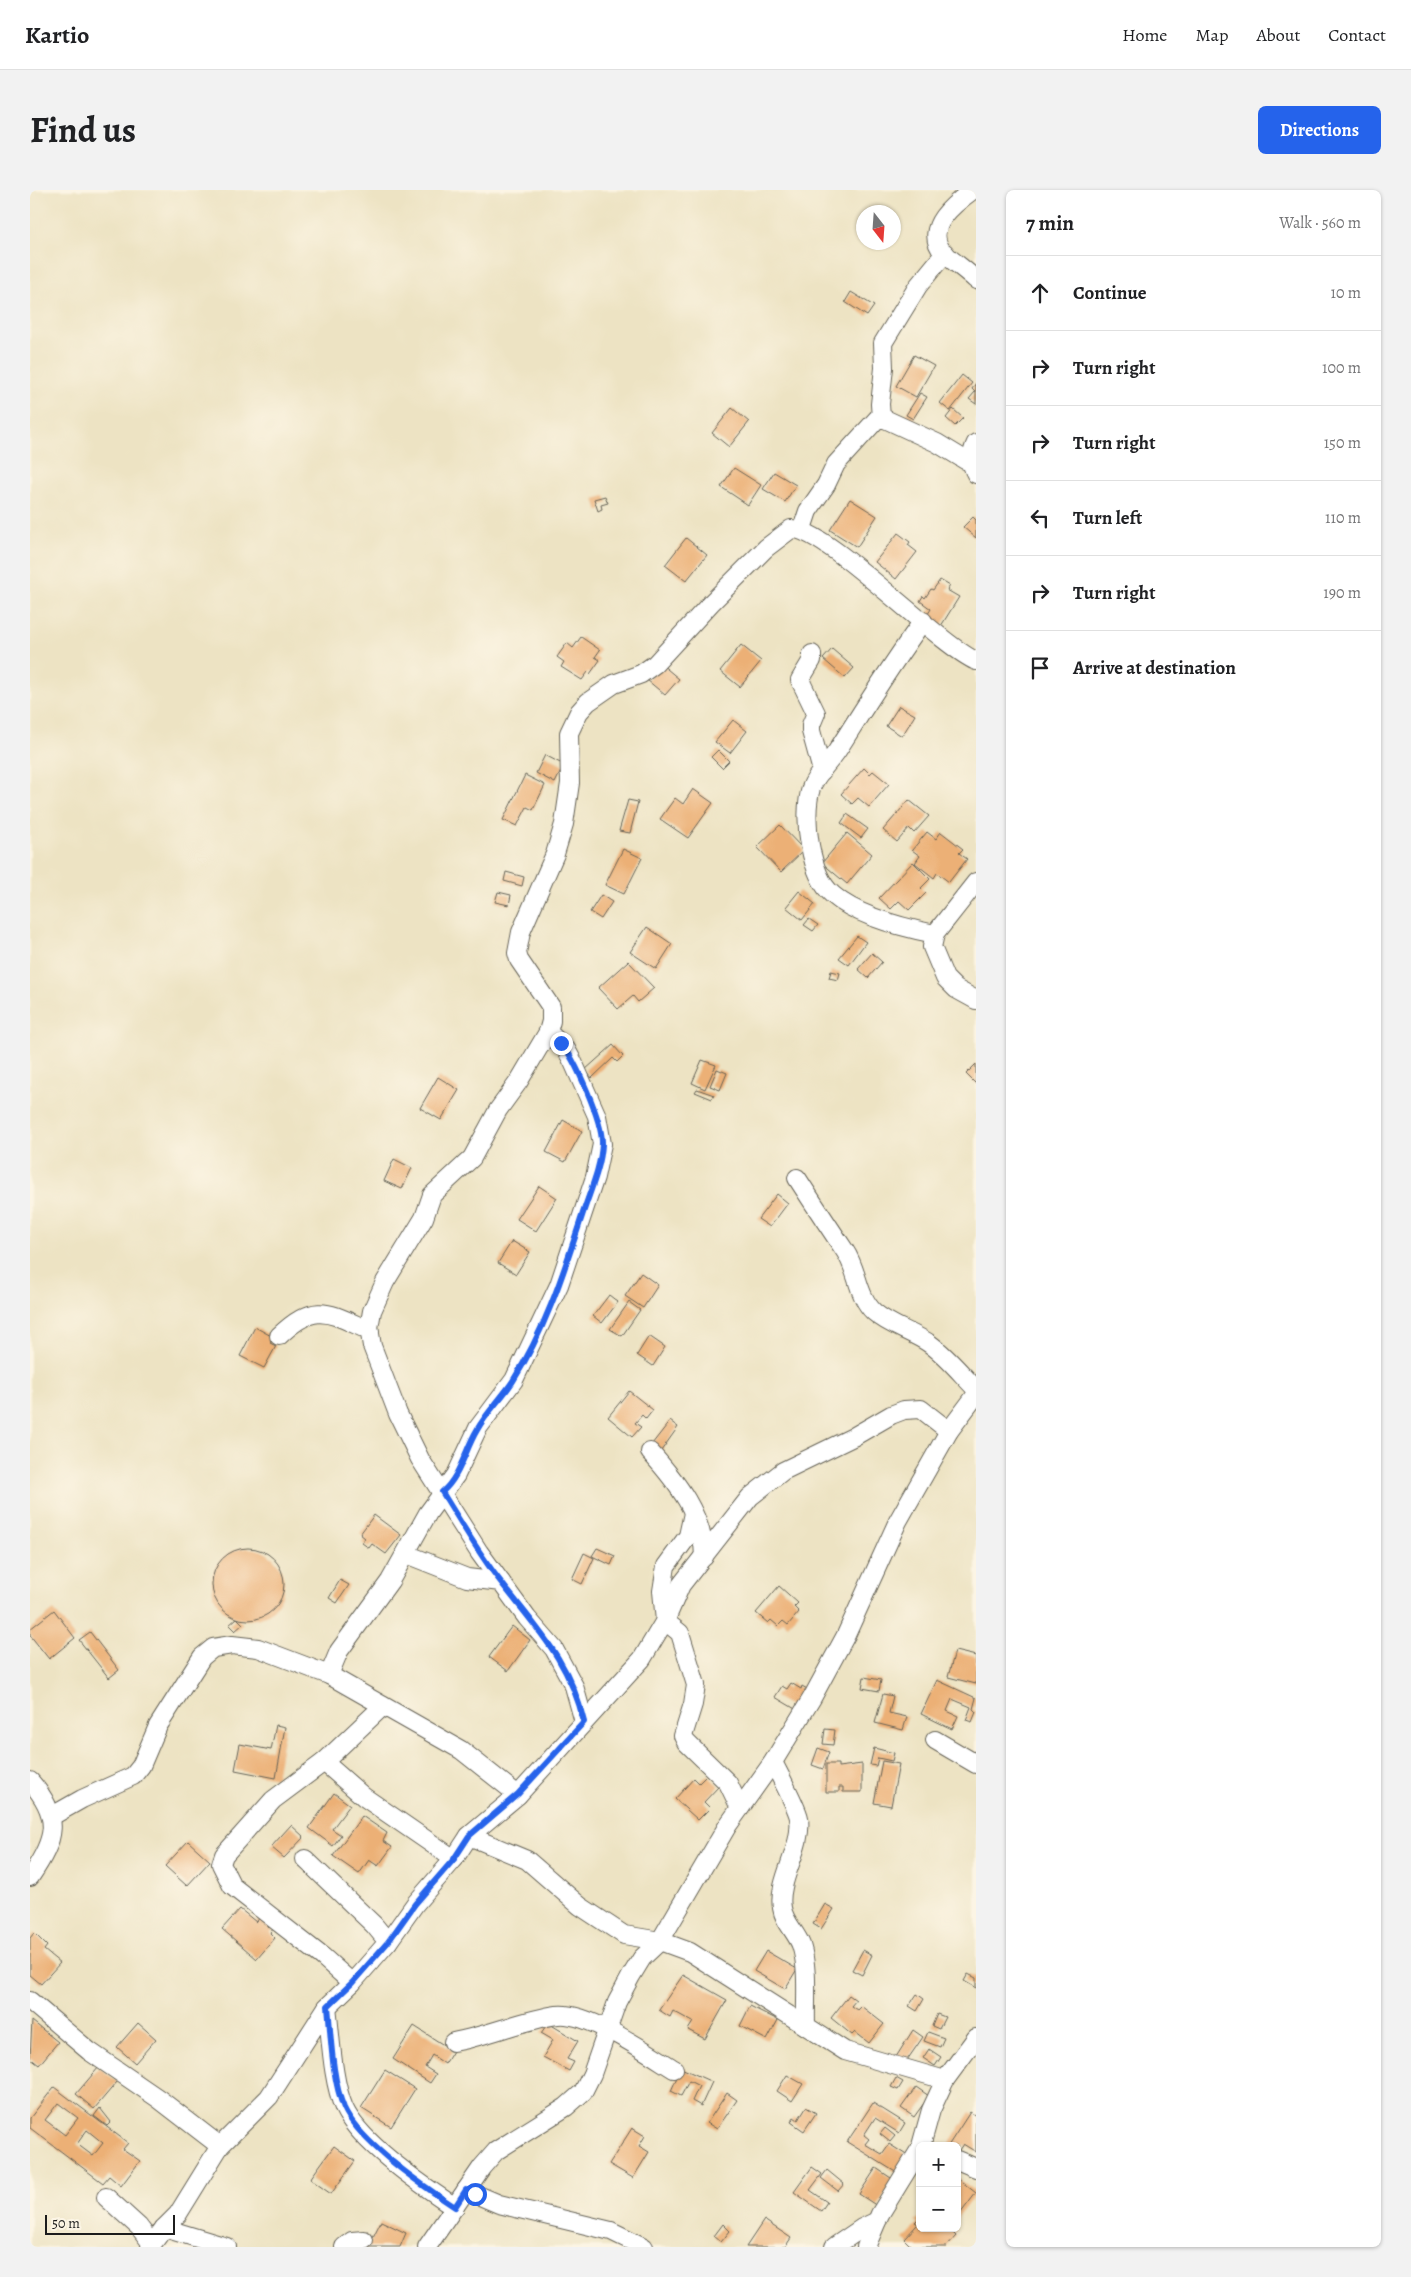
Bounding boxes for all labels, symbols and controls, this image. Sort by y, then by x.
text: Kartio [25,19,89,51]
text: Home [1122,23,1167,47]
text: Map [1195,23,1228,47]
text: About [1256,23,1300,47]
text: Contact [1328,23,1386,47]
text: Find us [30,106,136,154]
button: Directions [1258,106,1381,154]
north arrow [856,205,901,250]
text: 7 min [1026,209,1074,237]
text: Walk · 560 m [1279,212,1361,234]
icon: ahead [1026,279,1054,307]
text: Continue [1073,280,1147,306]
text: 10 m [1331,282,1361,304]
icon: right [1026,354,1054,382]
text: Turn right [1073,355,1155,381]
text: 100 m [1322,357,1361,379]
icon: right [1026,429,1054,457]
text: Turn right [1073,430,1155,456]
text: 150 m [1324,432,1361,454]
icon: left [1026,504,1054,532]
text: Turn left [1073,505,1142,531]
text: 110 m [1325,507,1361,529]
icon: right [1026,579,1054,607]
text: Turn right [1073,580,1155,606]
text: 190 m [1323,582,1361,604]
icon: arrive [1026,654,1054,682]
text: Arrive at destination [1073,655,1236,681]
route end [550,1032,573,1055]
map controls [916,2142,961,2232]
button: + [916,2142,961,2187]
route start [464,2183,487,2206]
button: − [916,2187,961,2232]
scale bar [45,2212,175,2235]
text: 50 m [52,2214,80,2233]

